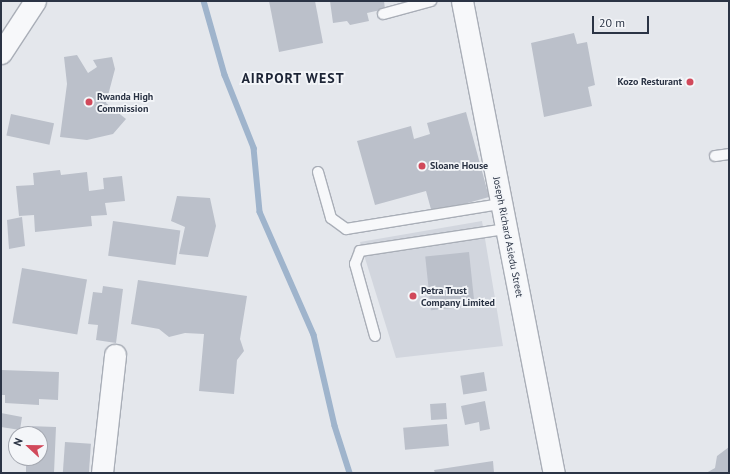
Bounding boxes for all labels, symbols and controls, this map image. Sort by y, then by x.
scale bar [594,8,651,34]
text: 20 m [599,15,625,30]
district label: AIRPORT WEST [241,70,345,86]
place label: Kozo Resturant [617,76,682,88]
marker: Kozo Resturant [685,77,695,87]
place label: Rwanda High Commission [97,90,153,114]
marker: Rwanda High Commission [84,97,94,107]
place label: Sloane House [430,160,488,172]
marker: Sloane House [417,161,427,171]
street label: Joseph Richard Asiedu Street [490,176,526,298]
place label: Petra Trust Company Limited [421,284,495,308]
marker: Petra Trust Company Limited [408,291,418,301]
north arrow [8,426,48,466]
text: N [10,436,26,448]

